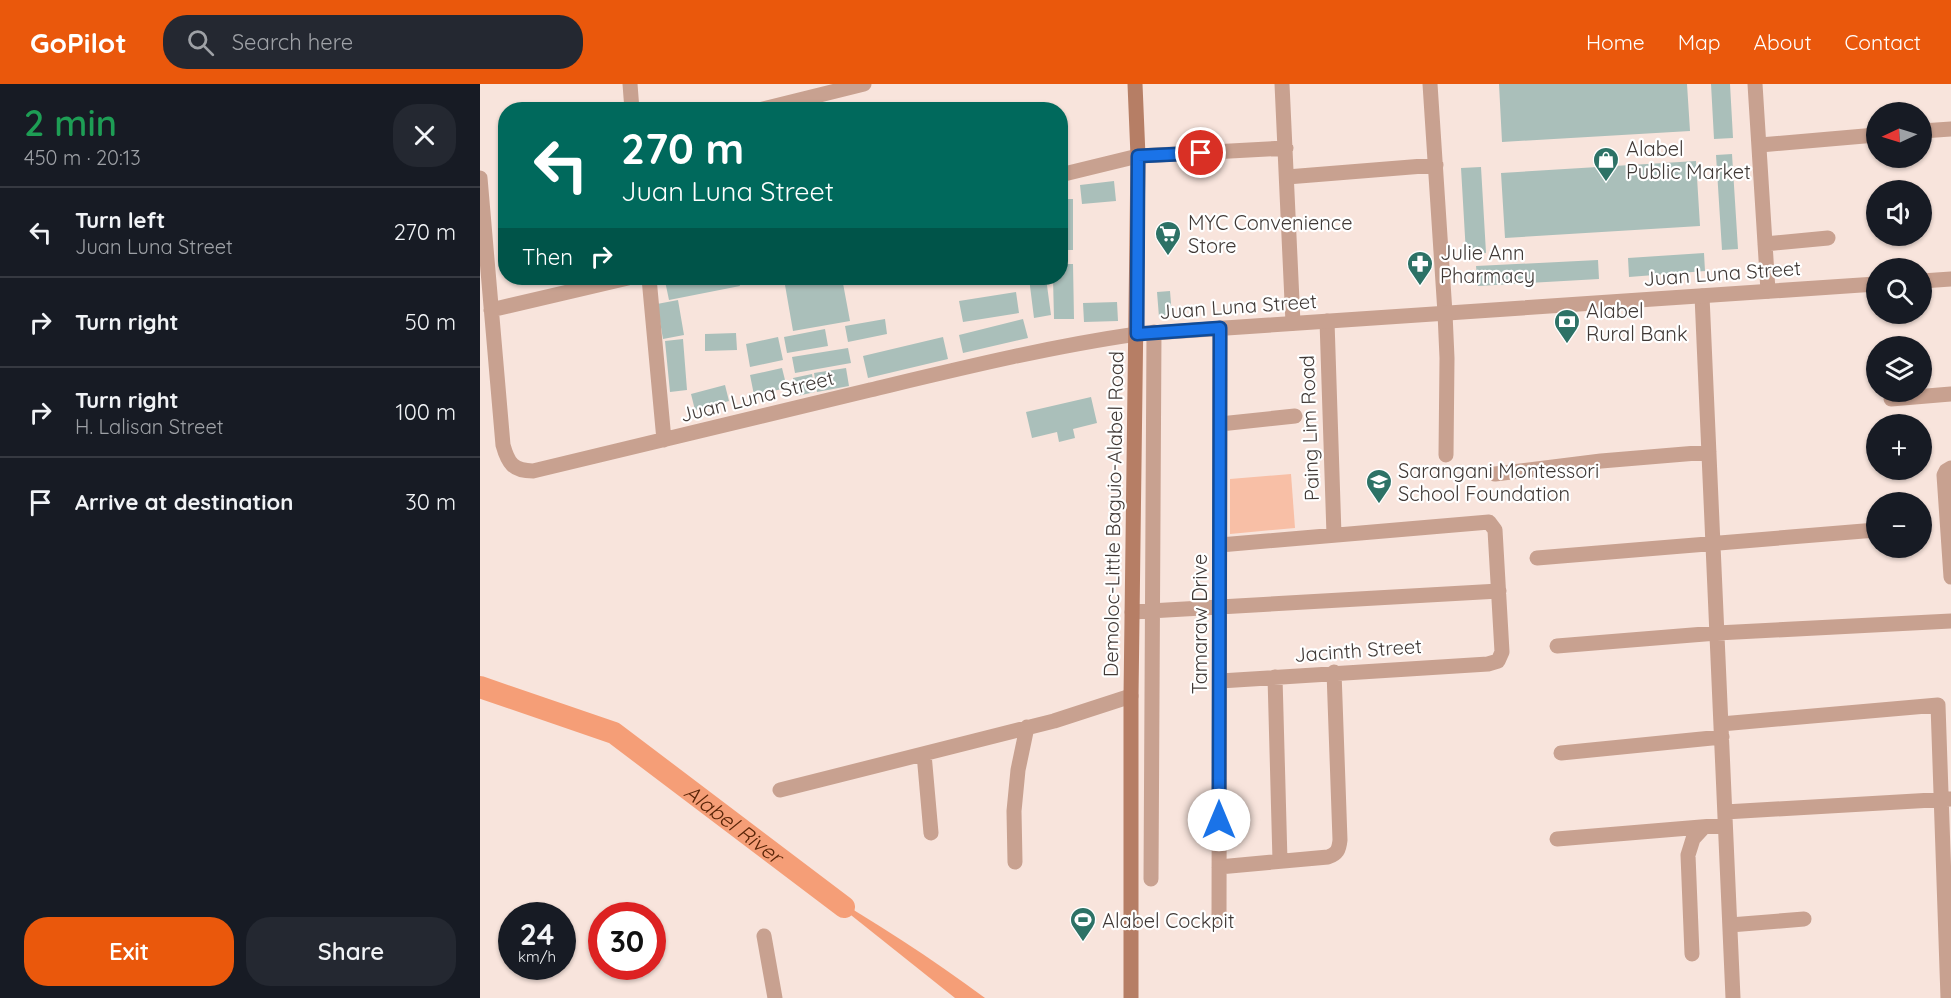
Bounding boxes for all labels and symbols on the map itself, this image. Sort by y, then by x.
north arrow [1866,102,1932,168]
pin [1175,127,1226,178]
place label: Alabel Public Market [1626,136,1751,184]
shop icon: Alabel Public Market [1591,145,1621,183]
place label: MYC Convenience Store [1188,210,1352,258]
supermarket icon: MYC Convenience Store [1153,219,1183,257]
place label: Julie Ann Pharmacy [1440,240,1535,288]
pharmacy icon: Julie Ann Pharmacy [1405,249,1435,287]
street label: Juan Luna Street [1642,255,1802,291]
street label: Juan Luna Street [1158,288,1318,324]
place label: Alabel Rural Bank [1586,298,1688,346]
bank icon: Alabel Rural Bank [1552,307,1582,345]
street label: Demoloc-Little Baguio-Alabel Road [1098,351,1128,677]
street label: Paing Lim Road [1294,355,1324,501]
street label: Juan Luna Street [677,365,837,427]
place label: Sarangani Montessori School Foundation [1398,458,1599,506]
school or university icon: Sarangani Montessori School Foundation [1364,467,1394,505]
street label: Tamaraw Drive [1187,554,1212,694]
street label: Jacinth Street [1293,633,1423,667]
water label: Alabel River [680,778,790,871]
position arrow [1187,788,1251,852]
speed limit sign: 30 [588,902,666,980]
sports icon: Alabel Cockpit [1068,905,1098,943]
place label: Alabel Cockpit [1102,908,1235,933]

